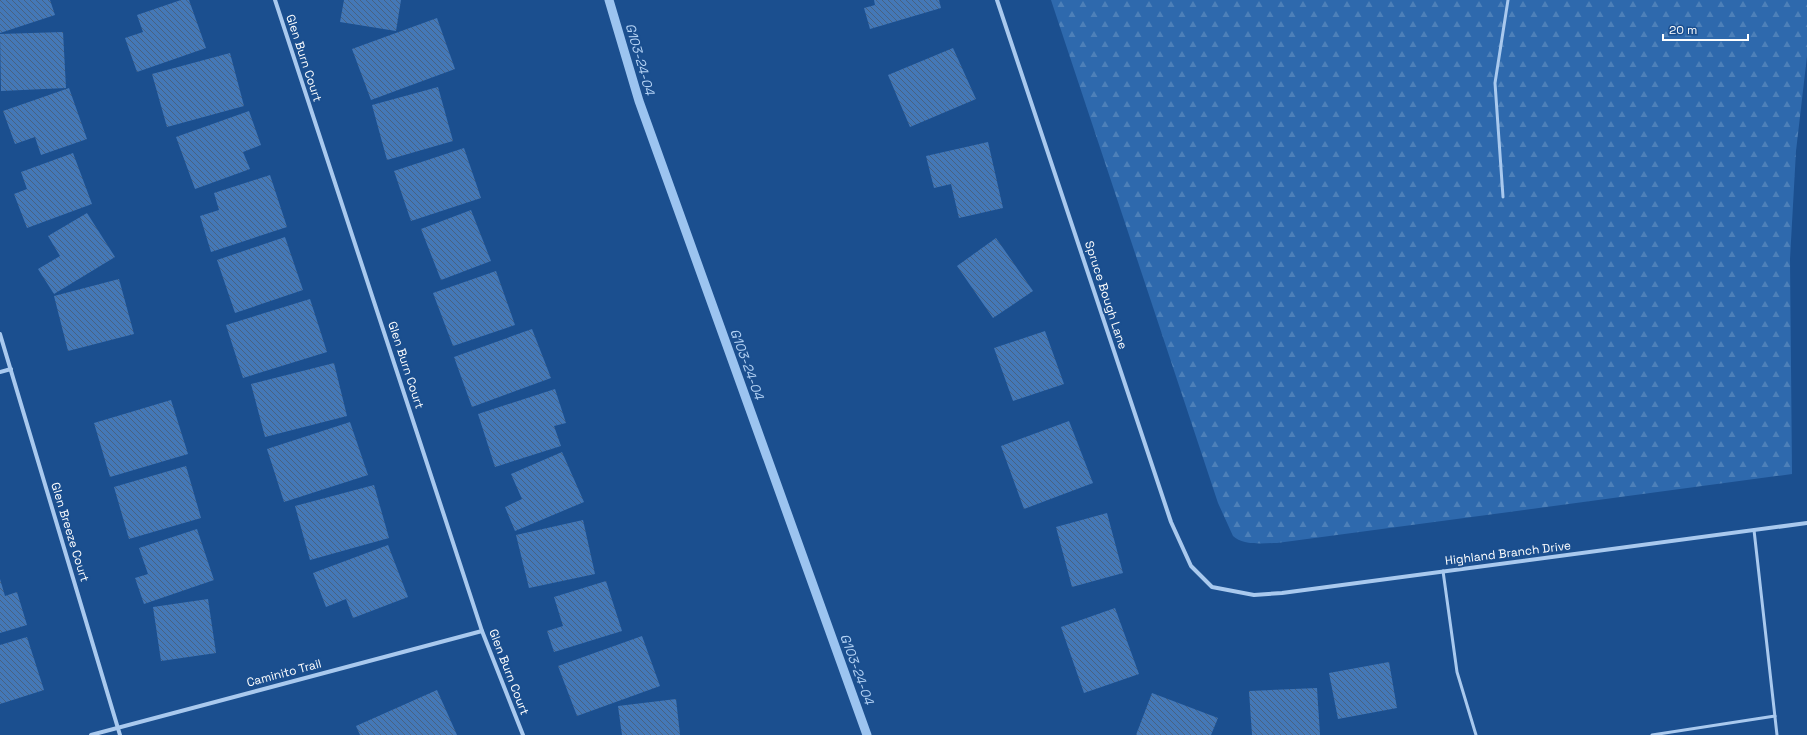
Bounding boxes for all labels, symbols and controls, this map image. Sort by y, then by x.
street label: Glen Burn Court [282,12,326,104]
scale bar [1663,16,1748,42]
water label: G103-24-04 [622,21,659,98]
text: 20 m [1669,22,1697,38]
street label: Spruce Bough Lane [1081,239,1131,351]
street label: Glen Burn Court [384,319,428,411]
water label: G103-24-04 [726,326,768,403]
street label: Glen Breeze Court [47,480,93,584]
street label: Highland Branch Drive [1444,537,1572,569]
street label: Glen Burn Court [485,627,533,717]
water label: G103-24-04 [836,631,878,708]
street label: Caminito Trail [245,655,323,691]

